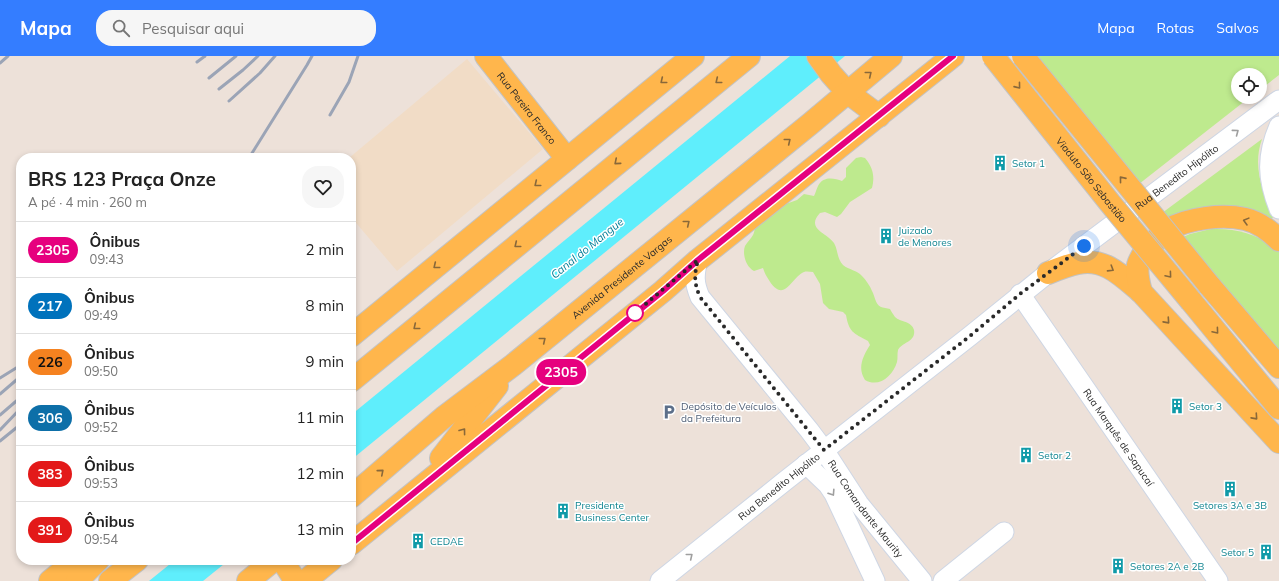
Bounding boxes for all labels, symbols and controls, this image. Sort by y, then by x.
search box [96,10,376,46]
text: Mapa [20,16,72,40]
icon: search [110,17,132,39]
text: Pesquisar aqui [142,19,244,38]
text: Mapa [1097,19,1135,37]
text: Rotas [1157,19,1194,37]
text: Salvos [1216,19,1259,37]
map controls [1231,68,1267,104]
button: locate [1231,68,1267,104]
street label: Rua Pereira Franco [494,69,559,147]
one-way arrow [864,72,871,79]
one-way arrow [660,76,667,83]
one-way arrow [716,76,723,83]
one-way arrow [1013,82,1020,89]
one-way arrow [1232,130,1239,137]
street label: Viaduto São Sebastião [1053,134,1130,225]
one-way arrow [784,138,791,145]
street label: Rua Benedito Hipólito [1132,141,1221,212]
building icon: Setor 1 [991,154,1009,172]
place label: Setor 1 [1012,157,1045,170]
one-way arrow [615,158,622,165]
button: heart [302,166,344,208]
text: BRS 123 Praça Onze [28,167,216,191]
one-way arrow [1120,176,1127,183]
one-way arrow [535,179,542,186]
text: A pé · 4 min · 260 m [28,194,147,210]
water label: Canal do Mangue [548,214,626,282]
one-way arrow [1242,217,1249,226]
one-way arrow [683,220,690,227]
place label: Juizado de Menores [898,224,952,249]
building icon: Juizado de Menores [877,227,895,245]
text: Ônibus [90,232,140,251]
street label: Avenida Presidente Vargas [569,232,674,321]
your location [1074,236,1094,256]
text: 2 min [306,240,344,259]
one-way arrow [514,240,522,247]
text: 2305 [36,241,70,259]
text: 09:43 [90,251,124,267]
one-way arrow [434,261,441,268]
one-way arrow [1107,264,1114,271]
one-way arrow [1165,270,1172,277]
text: Ônibus [84,288,135,307]
text: 8 min [306,296,344,315]
text: 217 [37,297,63,315]
unlabelled marker [626,304,644,322]
text: 09:49 [84,307,118,323]
one-way arrow [1163,316,1170,324]
one-way arrow [414,323,421,330]
one-way arrow [1212,327,1219,334]
one-way arrow [539,338,546,345]
text: Ônibus [84,344,135,363]
text: 9 min [306,352,344,371]
text: 226 [37,353,63,371]
line badge: 2305 [533,359,589,385]
text: 09:50 [84,363,118,379]
text: 2305 [544,363,578,381]
street label: Rua Marquês de Sapucaí [1081,386,1157,489]
building icon: Setor 3 [1168,397,1186,415]
text: Ônibus [84,400,135,419]
place label: Depósito de Veículos da Prefeitura [681,400,777,425]
place label: Setor 3 [1189,400,1222,413]
parking icon: Depósito de Veículos da Prefeitura [660,403,678,421]
text: 11 min [297,408,344,427]
text: 306 [37,409,63,427]
one-way arrow [1250,412,1258,420]
text: 09:52 [84,419,118,435]
one-way arrow [459,428,466,435]
building icon: Setor 2 [1017,446,1035,464]
place label: Setor 2 [1038,449,1071,462]
street label: Rua Benedito Hipólito [735,450,823,523]
text: Ônibus [84,456,135,475]
street label: Rua Comandante Maurity [825,457,907,561]
text: 12 min [297,464,344,483]
text: 383 [37,465,63,483]
one-way arrow [376,469,384,477]
text: 09:53 [84,475,118,491]
building icon: Setores 3A e 3B [1221,480,1239,498]
one-way arrow [828,489,835,496]
place label: Presidente Business Center [575,499,649,524]
place label: Setores 3A e 3B [1193,499,1267,512]
building icon: Presidente Business Center [554,502,572,520]
text: Ônibus [84,512,135,531]
text: 13 min [297,520,344,539]
text: 391 [37,521,63,539]
text: 09:54 [84,531,118,547]
building icon: CEDAE [409,532,427,550]
place label: CEDAE [430,535,463,548]
building icon: Setor 5 [1257,543,1275,561]
place label: Setor 5 [1221,546,1254,559]
one-way arrow [685,554,692,561]
building icon: Setores 2A e 2B [1109,557,1127,575]
place label: Setores 2A e 2B [1130,560,1204,573]

